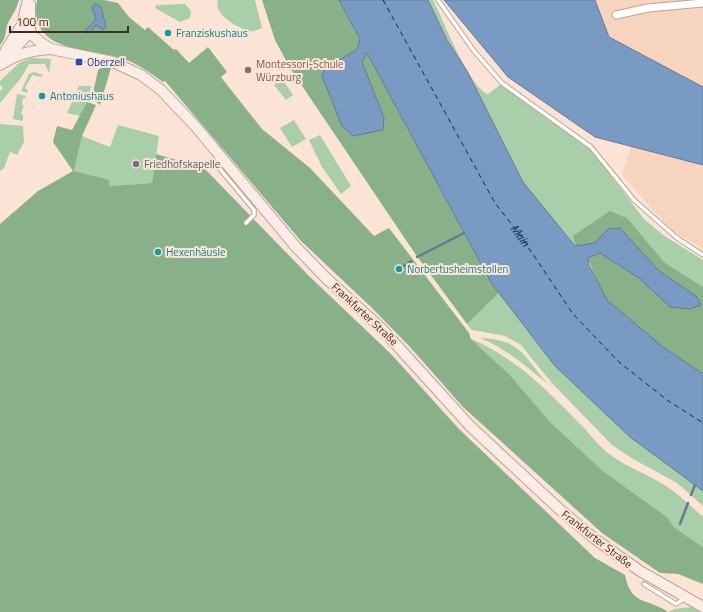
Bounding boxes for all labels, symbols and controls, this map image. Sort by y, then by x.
scale bar [10,8,128,34]
text: 100 m [16,12,49,31]
place label: Franziskushaus [176,25,248,41]
marker: Franziskushaus [163,28,173,38]
place label: Oberzell [87,54,125,70]
place label: Montessori-Schule Würzburg [256,56,344,85]
marker: Oberzell [74,57,84,67]
marker: Montessori-Schule Würzburg [243,65,253,75]
place label: Antoniushaus [50,88,114,104]
marker: Antoniushaus [37,91,47,101]
place label: Friedhofskapelle [144,156,221,172]
marker: Friedhofskapelle [131,159,141,169]
water label: Main [506,220,536,251]
place label: Hexenhäusle [166,244,226,260]
marker: Hexenhäusle [153,247,163,257]
place label: Norbertusheimstollen [407,261,508,277]
marker: Norbertusheimstollen [394,264,404,274]
street label: Frankfurter Straße [328,279,402,349]
street label: Frankfurter Straße [558,506,636,572]

